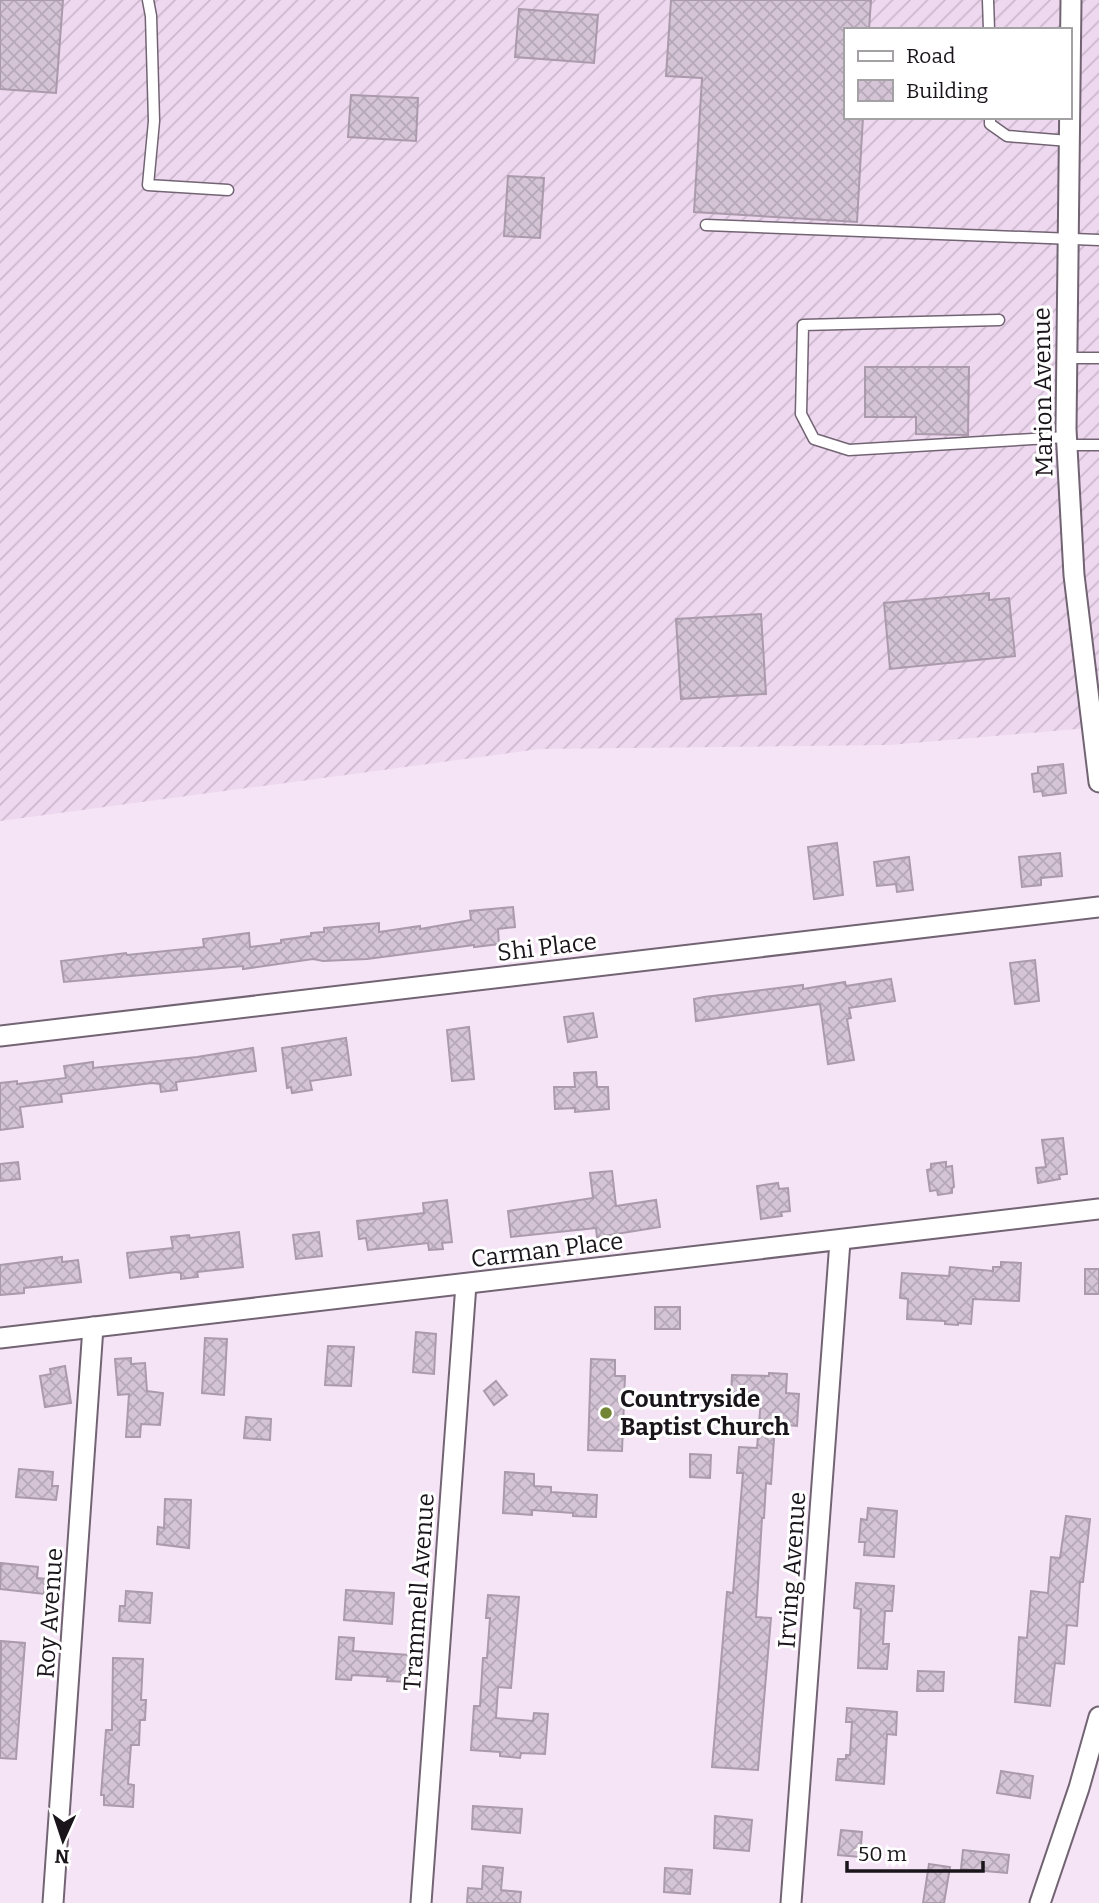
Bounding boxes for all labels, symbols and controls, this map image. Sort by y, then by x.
legend [844,28,1071,119]
text: Road [906,43,955,69]
text: Building [906,78,989,104]
street label: Marion Avenue [1028,307,1058,477]
street label: Shi Place [496,927,598,967]
street label: Carman Place [469,1227,625,1273]
place label: Countryside Baptist Church [620,1385,789,1441]
marker: Countryside Baptist Church [598,1405,614,1421]
street label: Irving Avenue [773,1491,811,1649]
street label: Trammell Avenue [398,1492,440,1692]
street label: Roy Avenue [31,1547,69,1679]
north arrow [28,1805,98,1875]
scale bar [847,1829,984,1873]
text: 50 m [858,1841,907,1867]
text: N [54,1845,70,1868]

